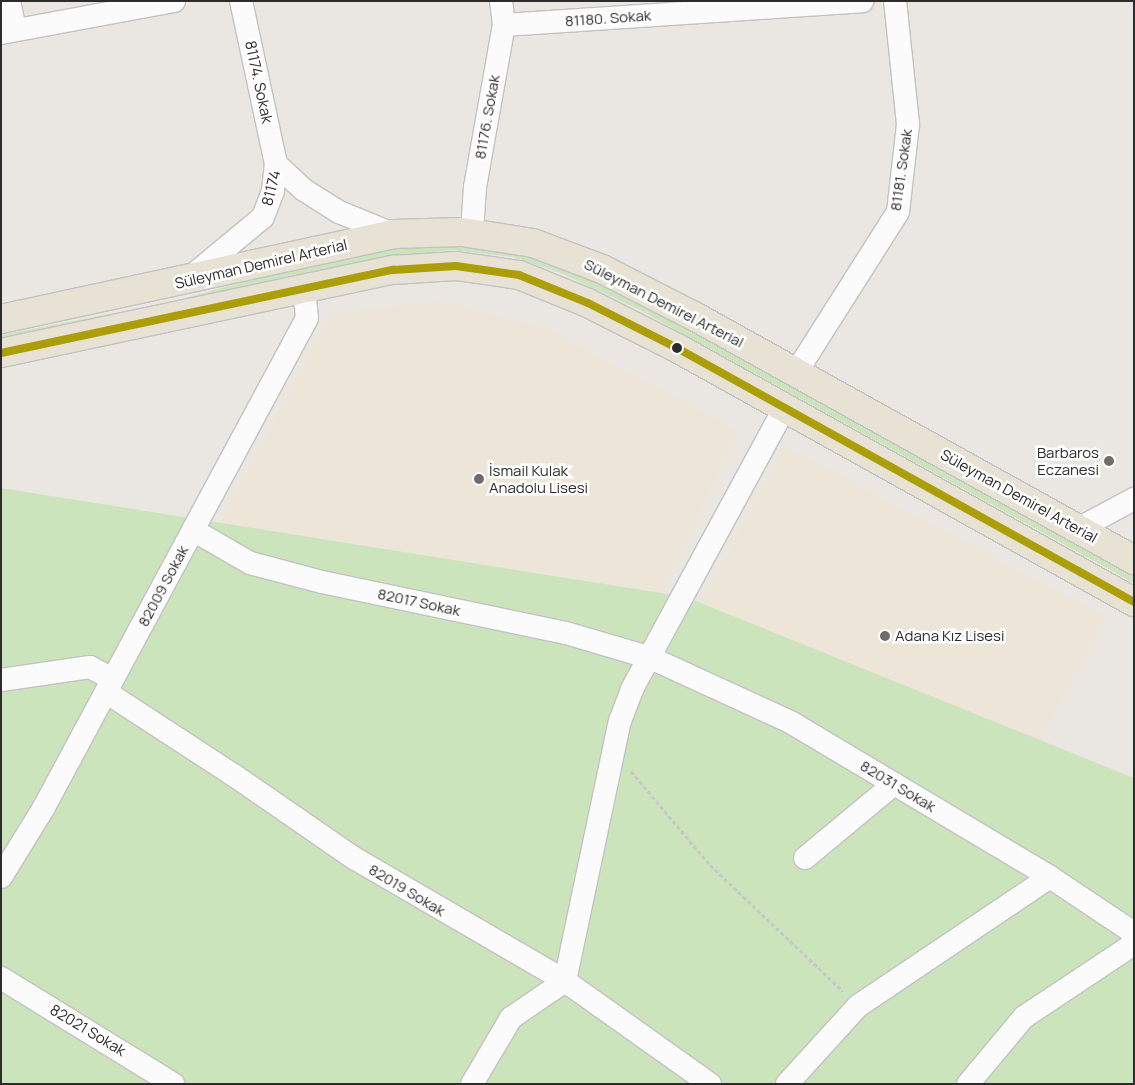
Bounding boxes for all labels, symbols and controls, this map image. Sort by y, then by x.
street label: 81180. Sokak [564,6,652,30]
street label: 81174. Sokak [241,39,277,125]
street label: 81176. Sokak [471,73,503,161]
street label: 81181. Sokak [886,128,916,212]
street label: 81174 [258,168,284,208]
street label: Süleyman Demirel Arterial [173,235,349,293]
street label: Süleyman Demirel Arterial [581,255,747,351]
unlabelled marker [672,343,682,353]
place label: Barbaros Eczanesi [1037,443,1099,478]
street label: Süleyman Demirel Arterial [937,445,1101,547]
marker: Barbaros Eczanesi [1103,455,1115,467]
place label: İsmail Kulak Anadolu Lisesi [489,461,588,496]
marker: İsmail Kulak Anadolu Lisesi [473,473,485,485]
street label: 82009 Sokak [134,542,192,630]
street label: 82017 Sokak [376,584,462,620]
place label: Adana Kız Lisesi [895,627,1004,645]
marker: Adana Kız Lisesi [879,630,891,642]
street label: 82031 Sokak [857,756,939,816]
street label: 82019 Sokak [366,860,448,920]
street label: 82021 Sokak [47,1000,129,1060]

